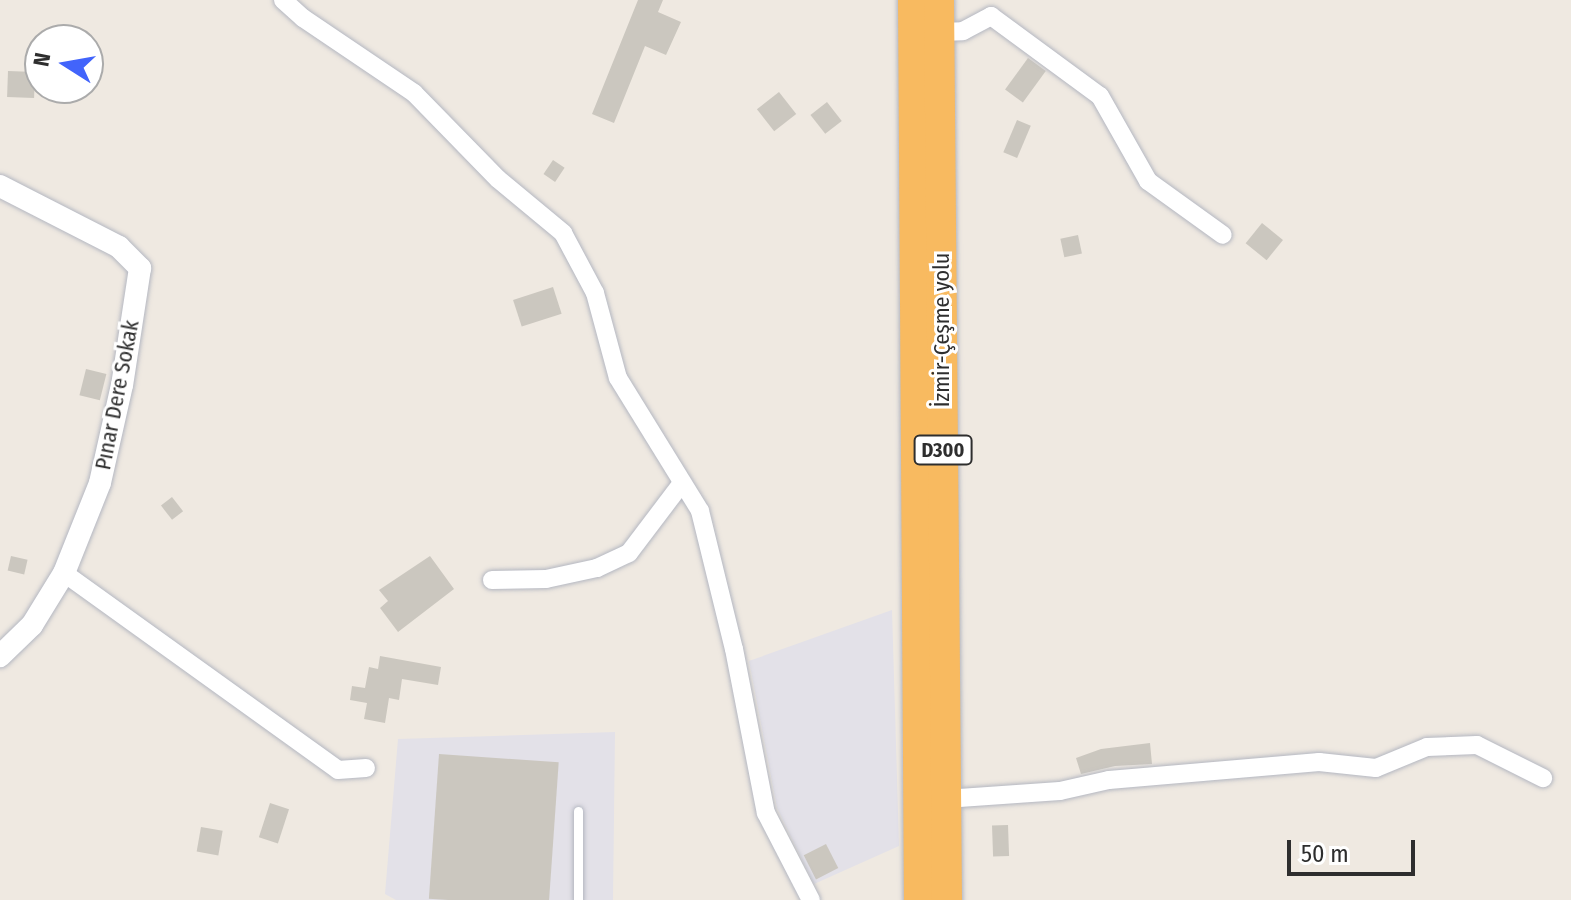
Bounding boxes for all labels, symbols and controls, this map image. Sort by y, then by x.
north arrow [24,24,104,104]
text: N [27,51,56,69]
street label: İzmir-Çeşme yolu [929,253,955,407]
street label: Pınar Dere Sokak [90,318,144,472]
road number: D300 [913,434,973,466]
scale bar [1291,824,1419,874]
text: 50 m [1301,840,1349,868]

